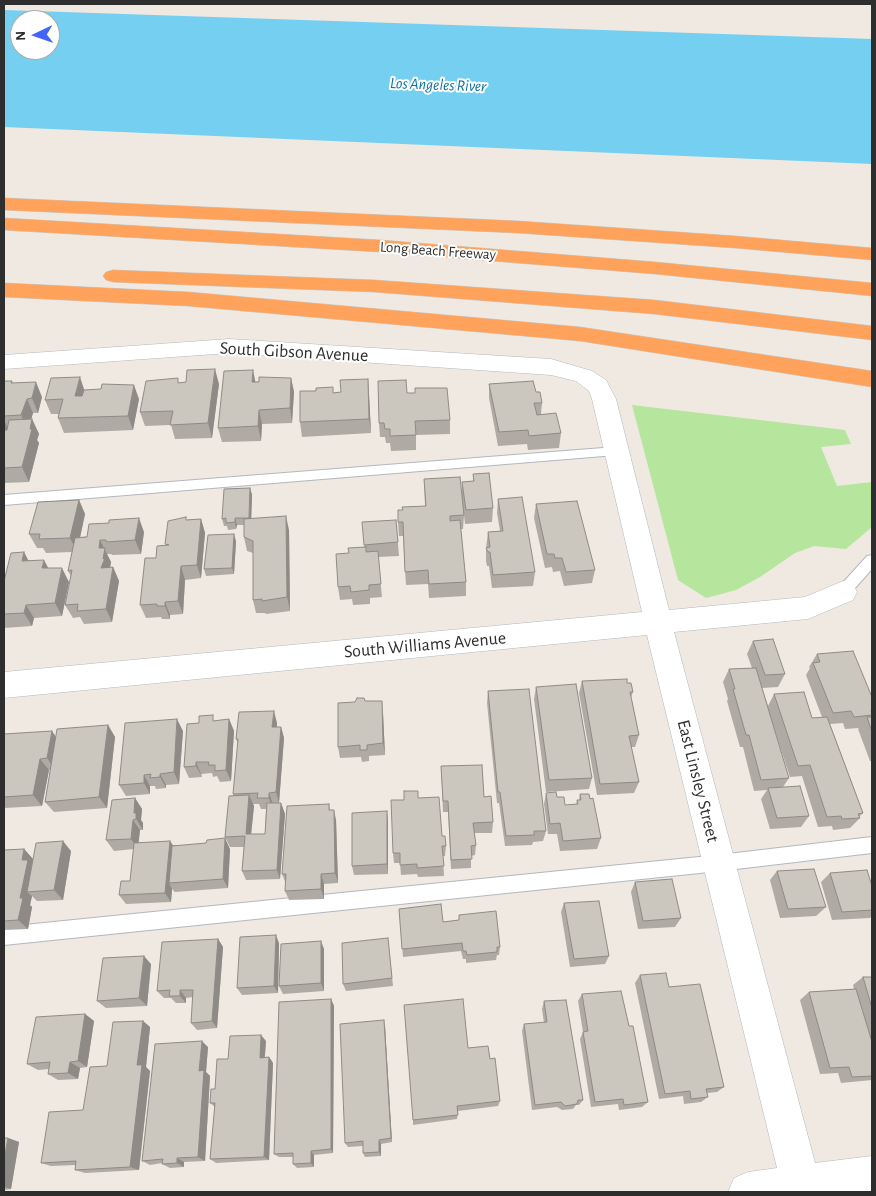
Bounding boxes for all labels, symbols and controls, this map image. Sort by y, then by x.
north arrow [10,10,60,60]
text: N [14,31,28,41]
water label: Los Angeles River [389,74,487,96]
street label: Long Beach Freeway [379,238,497,264]
street label: South Gibson Avenue [219,337,369,367]
street label: South Williams Avenue [343,627,507,663]
street label: East Linsley Street [672,717,724,845]

